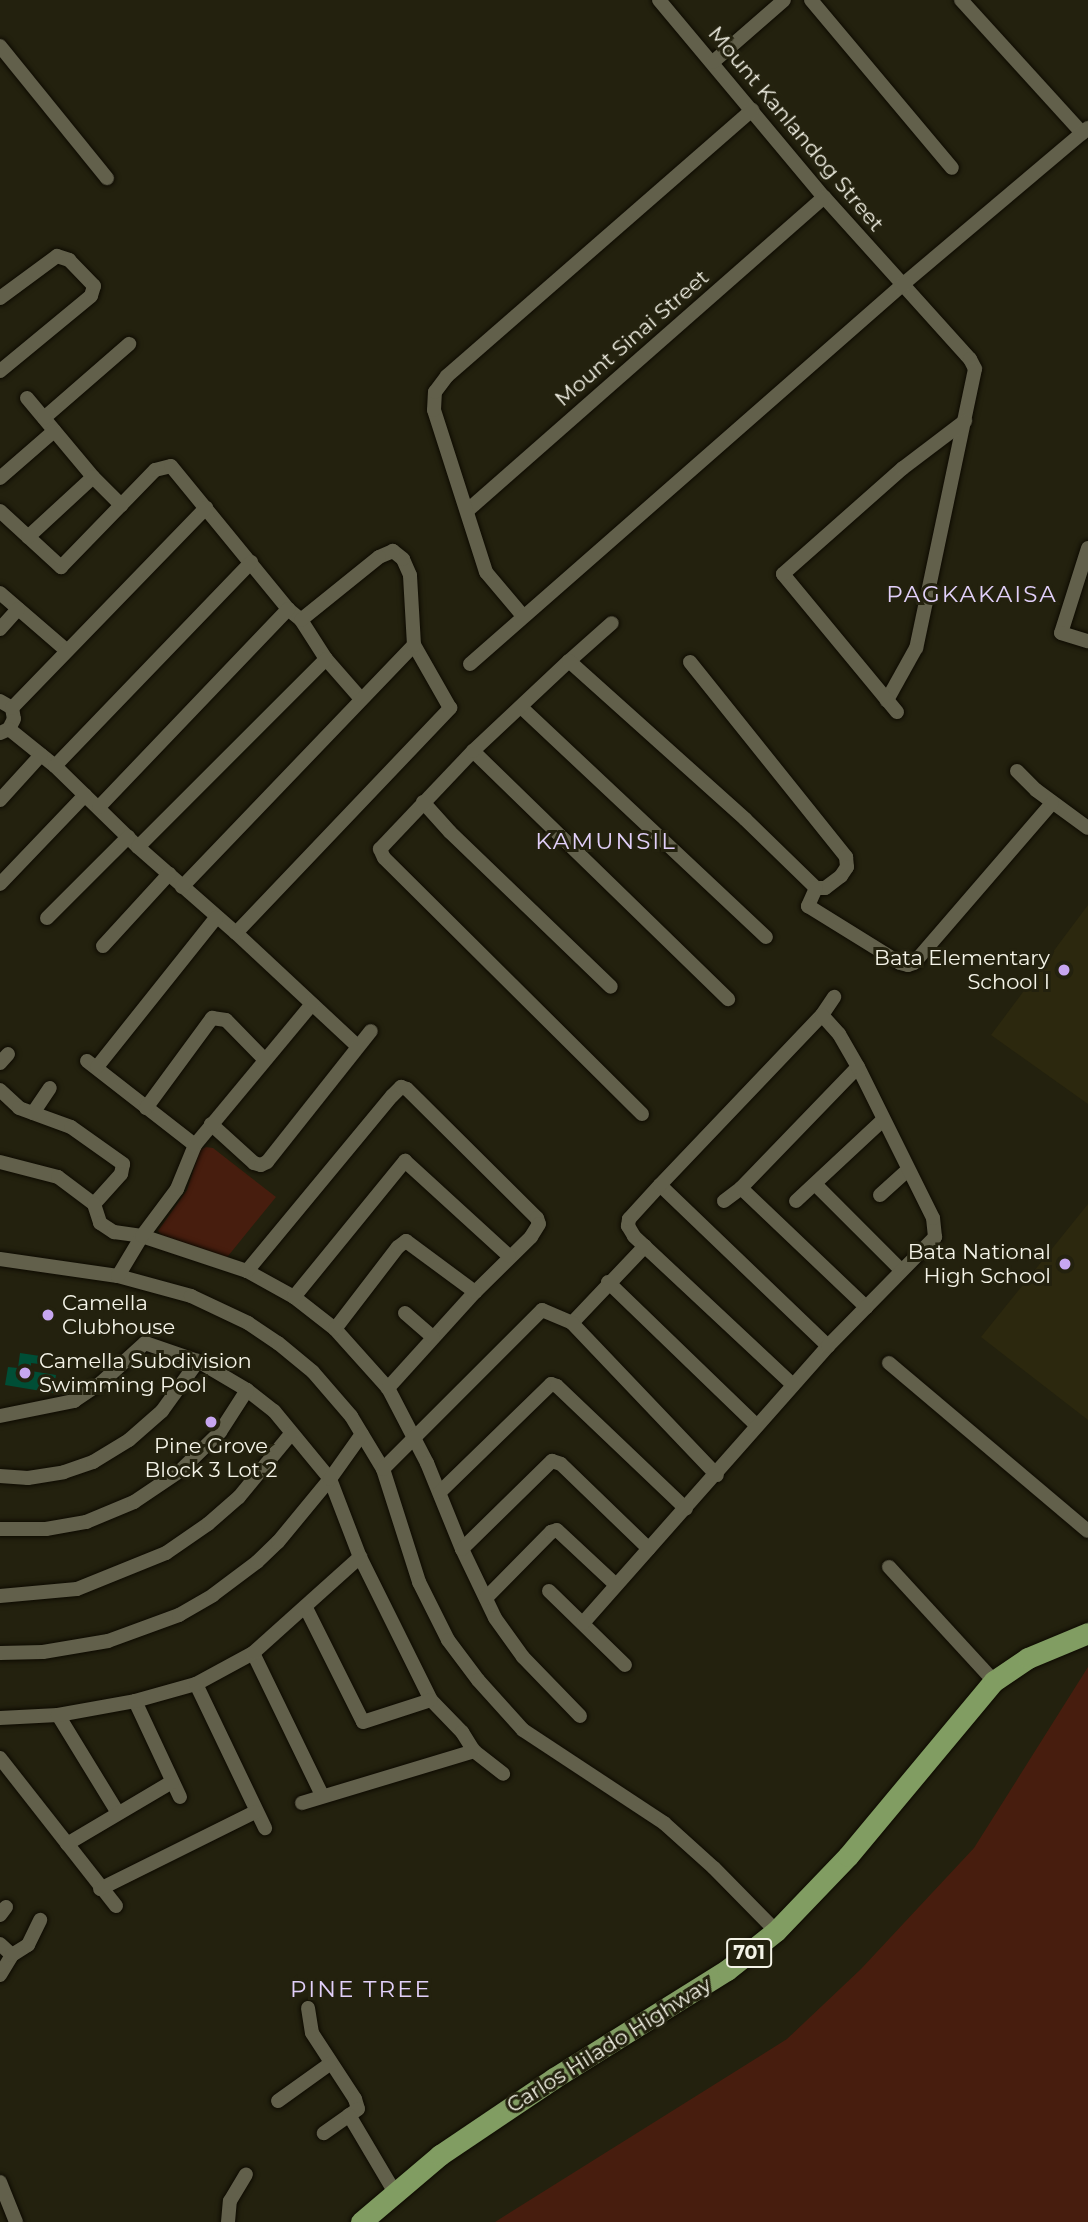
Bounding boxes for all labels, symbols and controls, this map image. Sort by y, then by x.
street label: Mount Kanlandog Street [703,21,889,237]
street label: Mount Sinai Street [550,264,714,412]
district label: PAGKAKAISA [887,580,1057,608]
district label: KAMUNSIL [536,827,676,855]
place label: Bata Elementary School I [874,945,1050,995]
marker: Bata Elementary School I [1056,962,1072,978]
place label: Bata National High School [908,1239,1051,1289]
marker: Bata National High School [1057,1256,1073,1272]
place label: Camella Clubhouse [62,1290,175,1340]
marker: Camella Clubhouse [40,1307,56,1323]
place label: Camella Subdivision Swimming Pool [39,1348,252,1398]
marker: Camella Subdivision Swimming Pool [17,1365,33,1381]
marker: Pine Grove Block 3 Lot 2 [203,1414,219,1430]
place label: Pine Grove Block 3 Lot 2 [144,1433,278,1483]
road number: 701 [724,1938,774,1968]
street label: Carlos Hilado Highway [502,1972,716,2118]
district label: PINE TREE [291,1975,431,2003]

